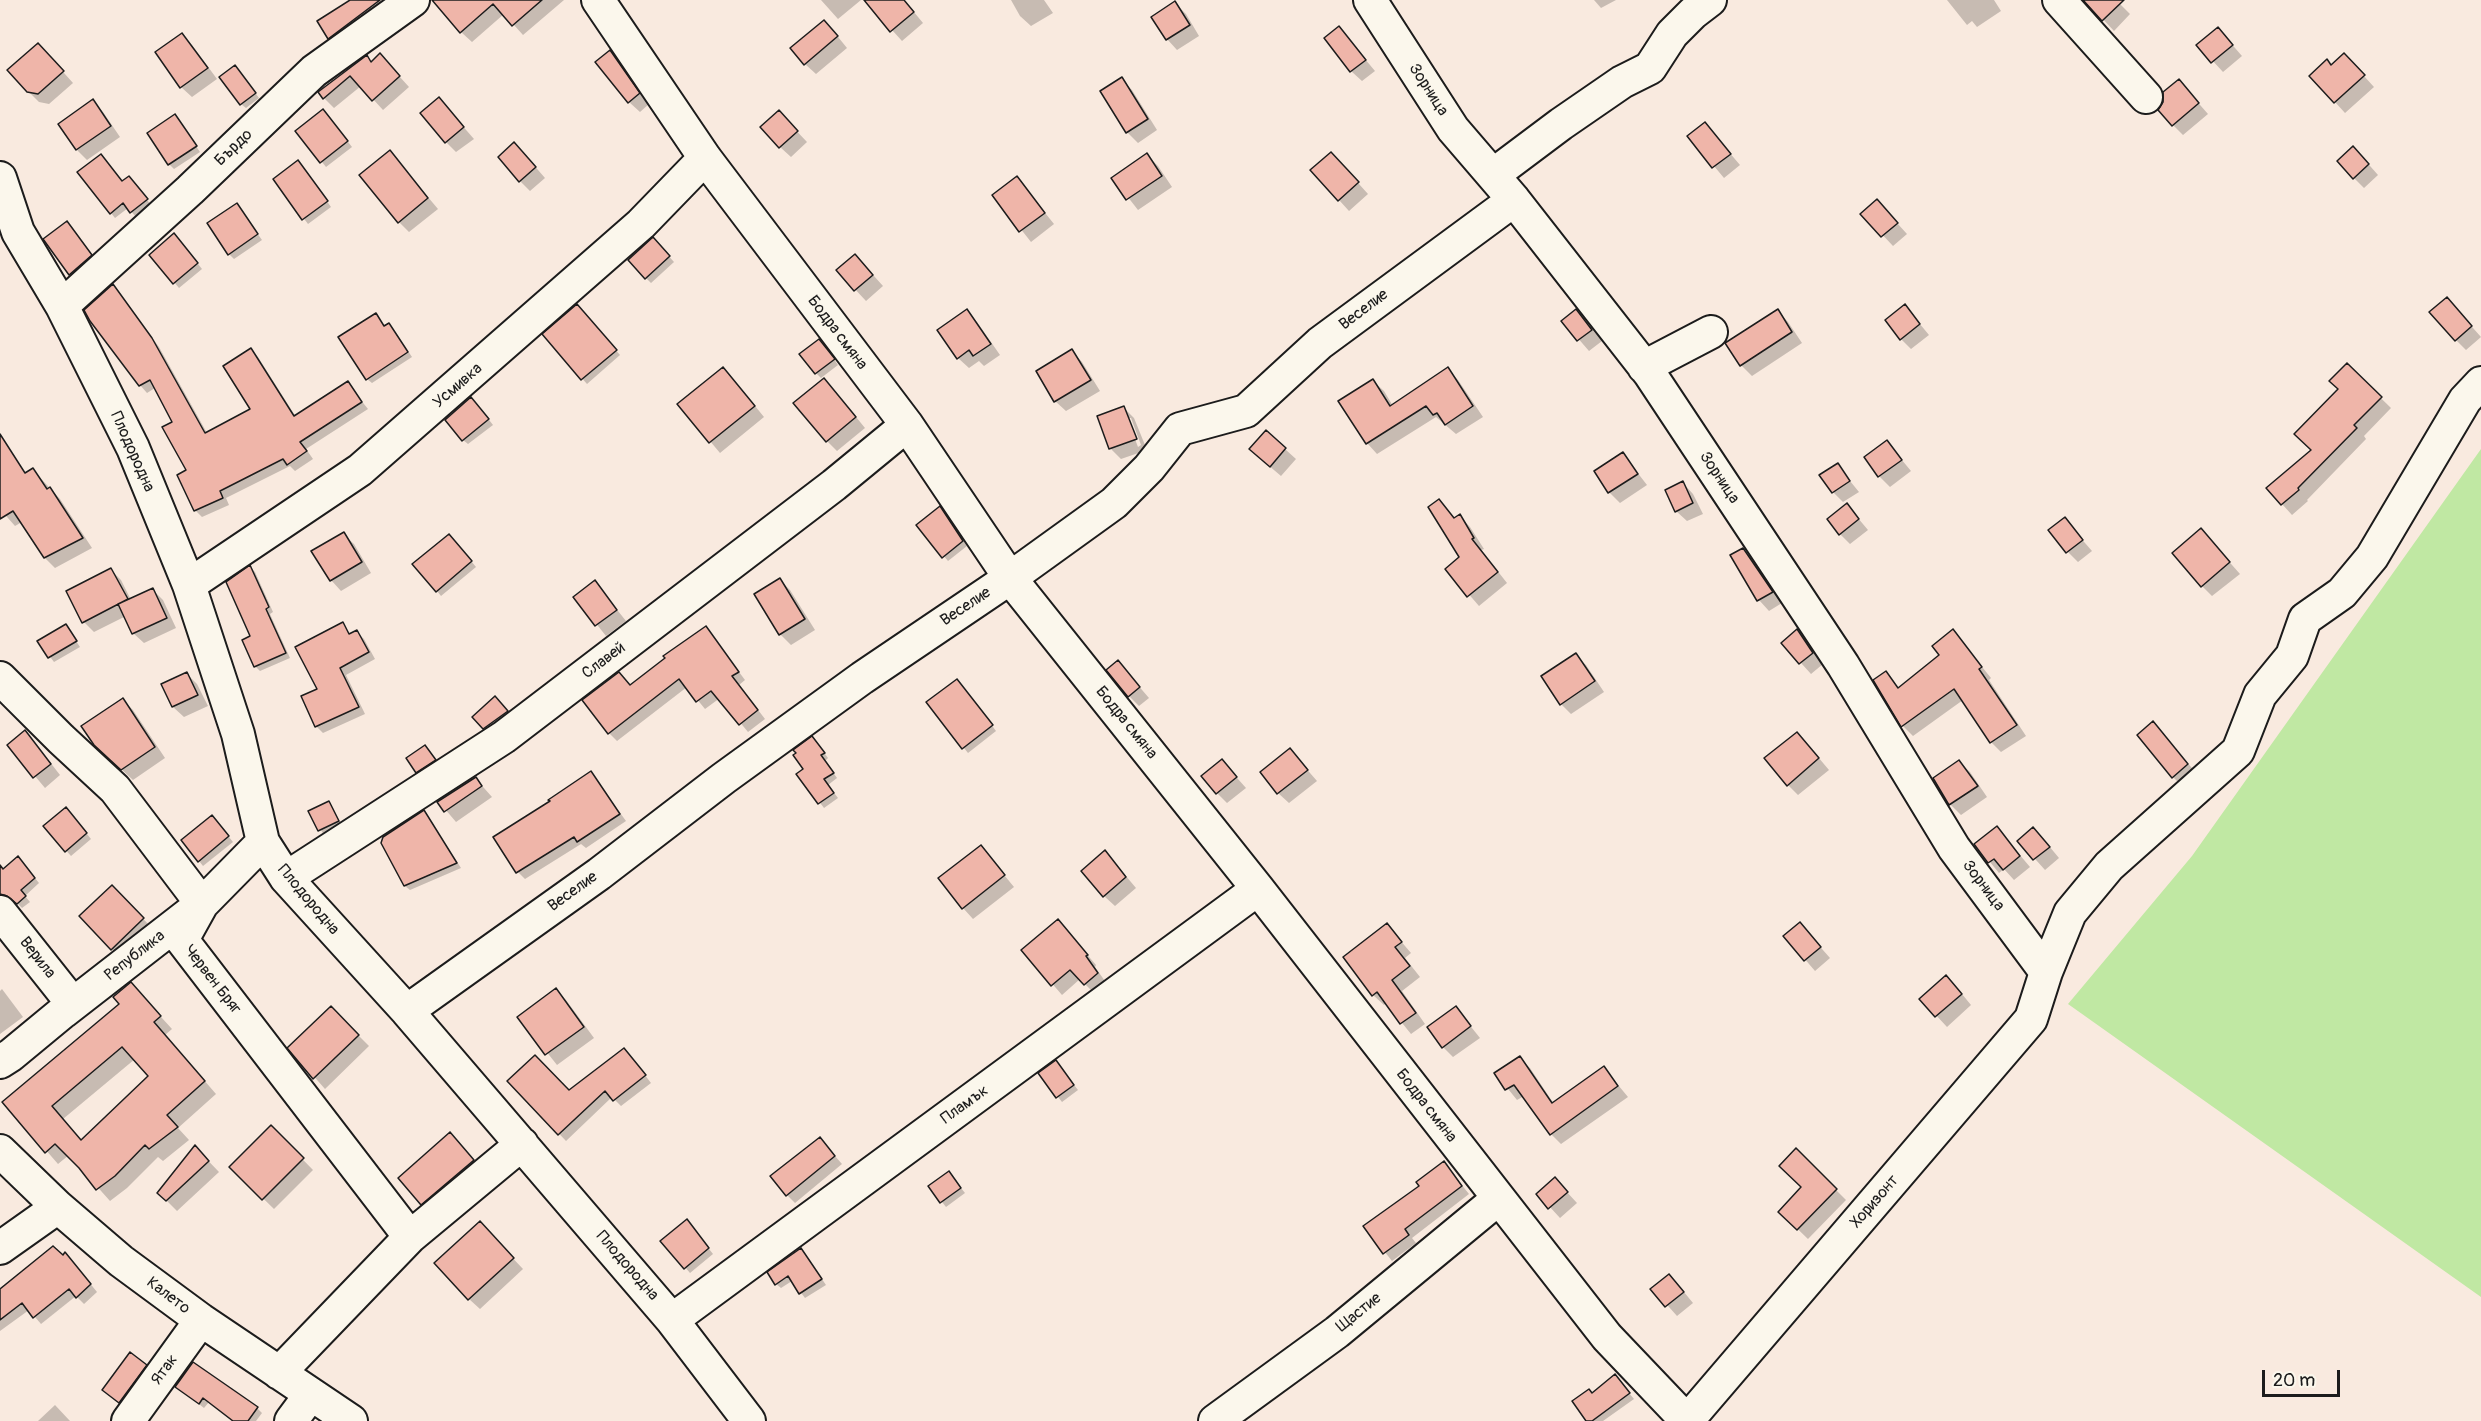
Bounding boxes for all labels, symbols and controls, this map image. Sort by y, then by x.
street label: Зорница [1404,60,1452,120]
street label: Бърдо [211,125,257,171]
street label: Веселие [1336,285,1392,335]
street label: Бодра смяна [803,292,871,374]
street label: Усмивка [429,359,487,413]
street label: Плодородна [106,409,158,495]
street label: Зорница [1695,448,1743,508]
street label: Веселие [937,583,995,631]
street label: Славей [579,639,629,683]
street label: Бодра смяна [1091,683,1161,763]
street label: Зорница [1958,857,2008,915]
street label: Плодородна [273,861,343,939]
street label: Веселие [545,868,601,916]
street label: Република [101,927,169,985]
street label: Верила [15,933,59,983]
street label: Червен Бряг [179,942,245,1018]
street label: Бодра смяна [1391,1065,1461,1147]
street label: Пламък [937,1081,993,1129]
street label: Хоризонт [1847,1171,1903,1233]
street label: Плодородна [592,1227,662,1305]
street label: Калето [142,1273,194,1319]
street label: Щастие [1333,1289,1385,1337]
street label: Ятак [148,1351,182,1389]
scale bar [2265,1358,2343,1396]
text: 20 m [2273,1369,2315,1392]

